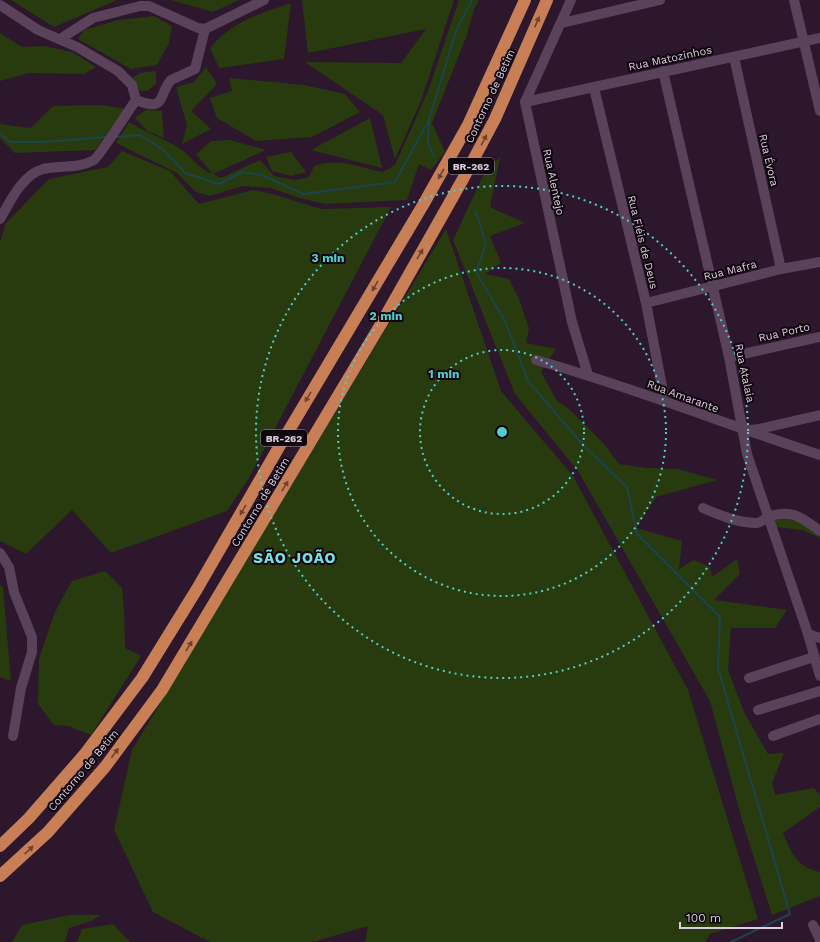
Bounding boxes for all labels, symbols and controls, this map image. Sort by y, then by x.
one-way arrow [534,16,541,28]
street label: Rua Matozinhos [627,43,713,74]
street label: Contorno de Betim [463,47,518,145]
street label: Rua Évora [756,132,782,188]
one-way arrow [481,135,487,146]
street label: Rua Alentejo [540,148,567,216]
road number: BR-262 [448,158,494,174]
one-way arrow [437,168,444,180]
street label: Rua Fiéis de Deus [625,194,660,290]
one-way arrow [417,248,424,260]
text: 3 min [312,251,344,265]
street label: Rua Mafra [702,258,758,283]
one-way arrow [372,280,379,292]
text: 2 min [370,309,402,323]
street label: Rua Porto [757,320,811,345]
street label: Rua Atalaia [732,343,757,404]
text: 1 min [429,367,459,381]
street label: Rua Amarante [645,377,721,415]
one-way arrow [305,391,312,403]
centre of rings [495,425,509,439]
road number: BR-262 [261,430,307,446]
street label: Contorno de Betim [229,455,292,549]
one-way arrow [281,480,288,492]
one-way arrow [239,504,246,515]
district label: SÃO JOÃO [253,549,337,567]
one-way arrow [185,641,193,651]
street label: Contorno de Betim [46,727,121,814]
one-way arrow [111,748,119,758]
one-way arrow [24,845,34,854]
scale bar [680,904,782,930]
text: 100 m [686,911,721,925]

